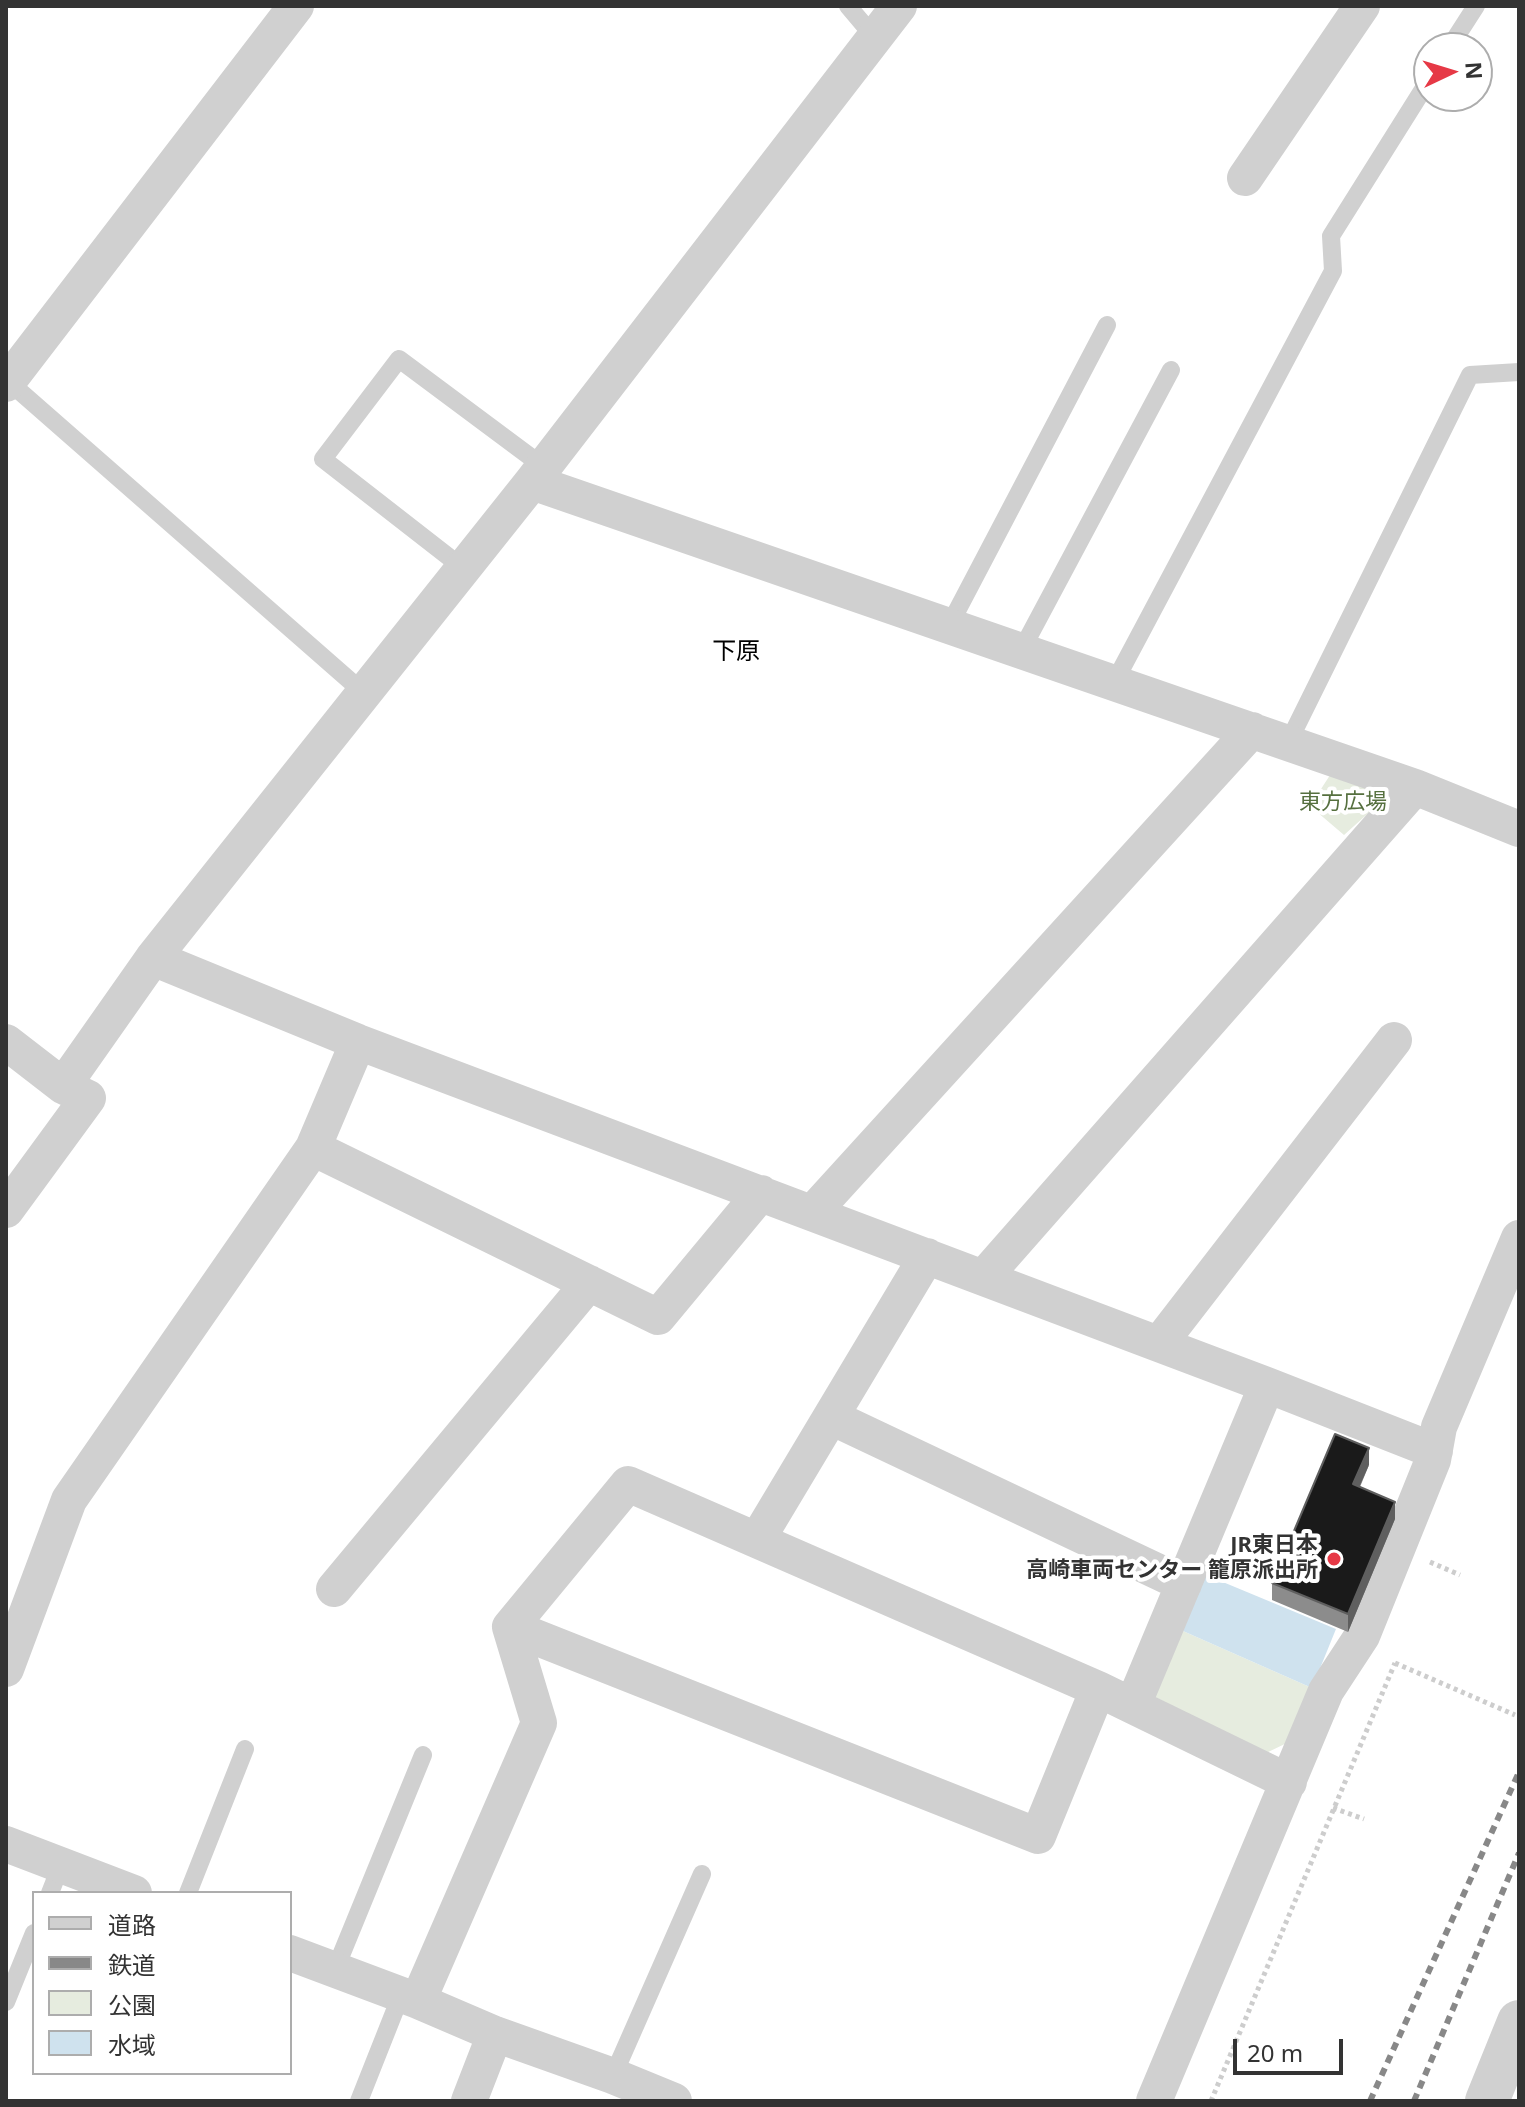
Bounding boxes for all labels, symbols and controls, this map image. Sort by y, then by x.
north arrow [1413,32,1493,112]
text: N [1459,60,1491,80]
district label: 下原 [712,638,760,666]
park label: 東方広場 [1299,790,1387,816]
place label: JR東日本 高崎車両センター 籠原派出所 [1026,1533,1318,1584]
marker: JR東日本 高崎車両センター 籠原派出所 [1325,1550,1343,1568]
legend [32,1891,292,2075]
text: 道路 [108,1908,156,1941]
text: 鉄道 [108,1948,156,1981]
text: 公園 [108,1988,156,2021]
scale bar [1237,2023,1347,2073]
text: 水域 [108,2028,156,2061]
text: 20 m [1247,2036,1303,2069]

